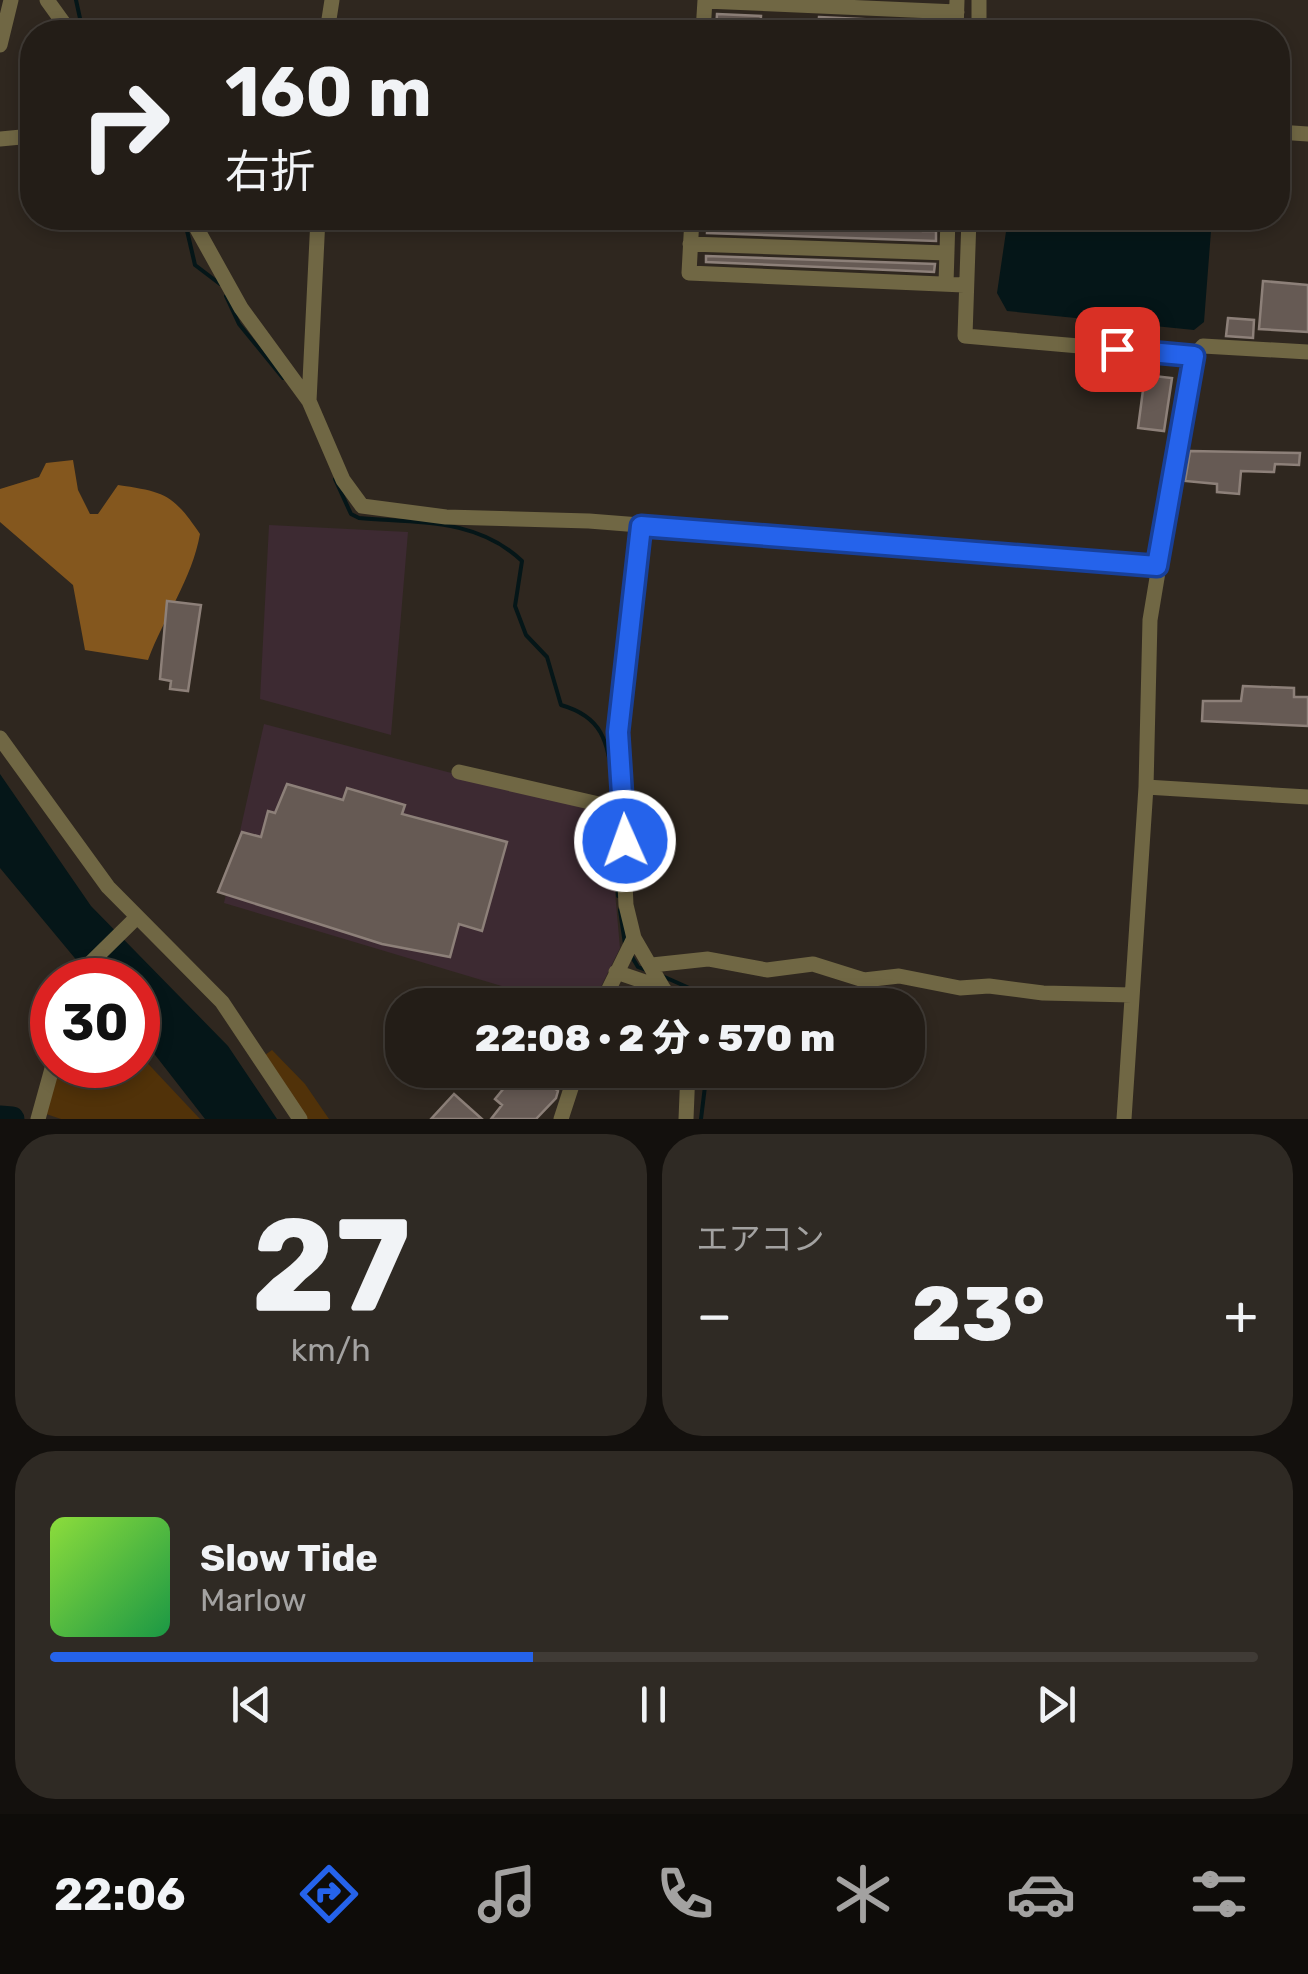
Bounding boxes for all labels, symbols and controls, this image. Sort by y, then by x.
text: 160 m [225,51,432,134]
icon: right [60,60,190,190]
text: 右折 [225,145,315,198]
pin [1075,307,1160,392]
icon: arrive [1090,322,1145,377]
position arrow [573,789,677,893]
speed limit sign: 30 [30,958,160,1088]
text: 22:08 · 2 分 · 570 m [475,1015,835,1061]
text: 27 [251,1188,410,1343]
text: エアコン [697,1220,825,1258]
text: 23° [911,1270,1045,1359]
text: − [697,1283,732,1348]
text: + [1224,1283,1258,1348]
text: km/h [291,1331,371,1369]
text: Slow Tide [200,1535,378,1581]
text: Marlow [200,1581,307,1619]
icon: previous [224,1677,279,1732]
icon: pause [626,1677,681,1732]
icon: next [1029,1677,1084,1732]
icon: directions [294,1859,364,1929]
icon: music [472,1859,542,1929]
icon: phone [650,1859,720,1929]
icon: climate [828,1859,898,1929]
icon: car [1006,1859,1076,1929]
icon: filters [1184,1859,1254,1929]
text: 22:06 [54,1868,186,1921]

